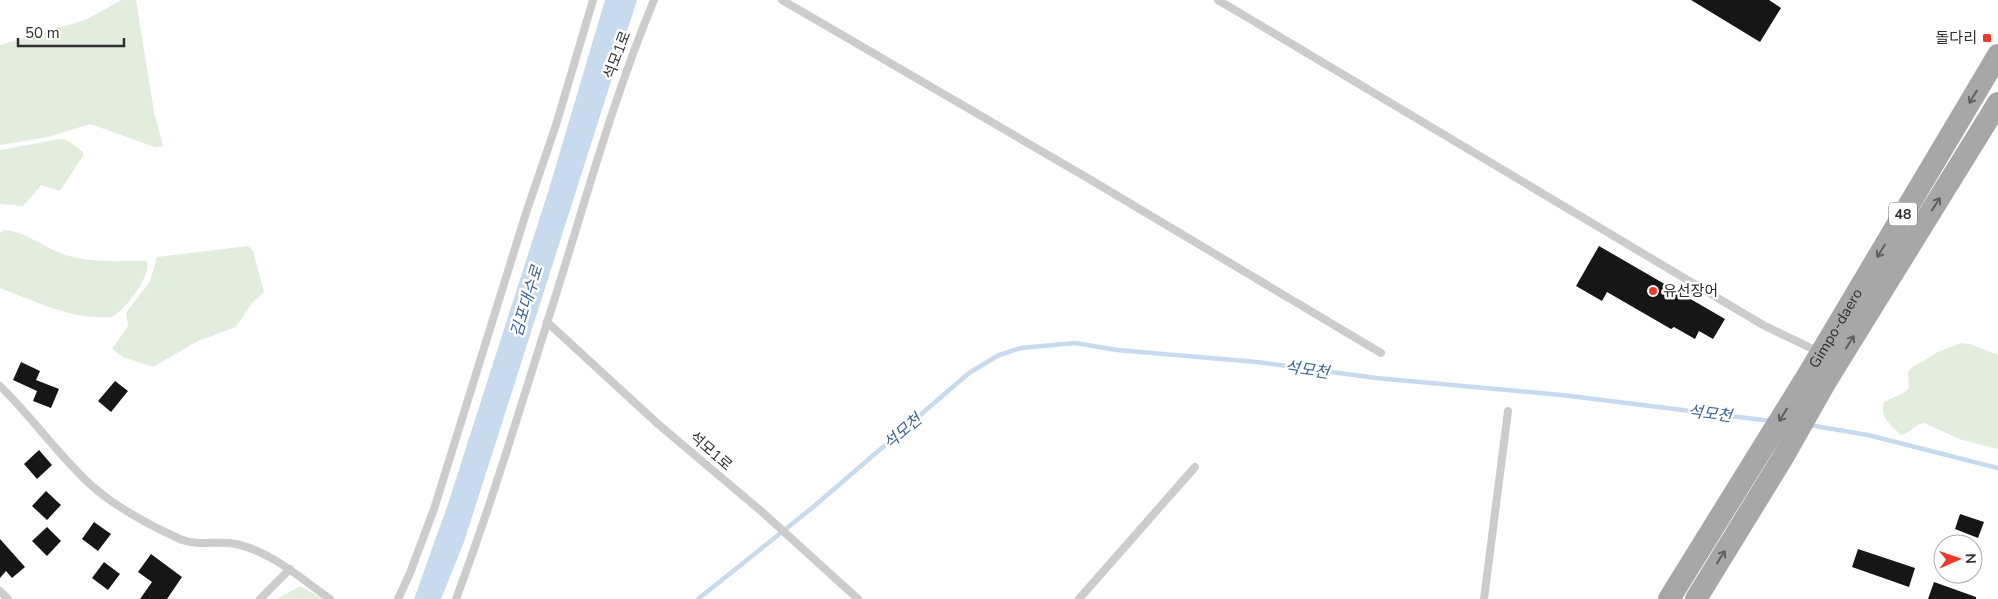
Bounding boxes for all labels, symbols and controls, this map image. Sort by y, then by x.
scale bar [18,15,124,47]
text: 50 m [25,23,60,43]
street label: 석모1로 [599,28,635,82]
place label: 돌다리 [1936,28,1977,48]
marker: 돌다리 [1981,32,1993,44]
one-way arrow [1968,89,1978,103]
one-way arrow [1931,197,1941,211]
road number: 48 [1889,202,1917,225]
one-way arrow [1876,244,1886,259]
water label: 김포대수로 [506,262,549,340]
place label: 유선장어 [1663,281,1718,301]
marker: 유선장어 [1647,285,1659,297]
street label: Gimpo-daero [1804,285,1867,372]
one-way arrow [1845,335,1856,349]
water label: 석모천 [1283,356,1333,384]
water label: 석모천 [1687,400,1735,428]
water label: 석모천 [879,407,928,455]
one-way arrow [1778,407,1788,421]
street label: 석모1로 [685,427,737,475]
north arrow [1933,534,1983,584]
one-way arrow [1717,551,1727,565]
text: N [1961,553,1980,564]

